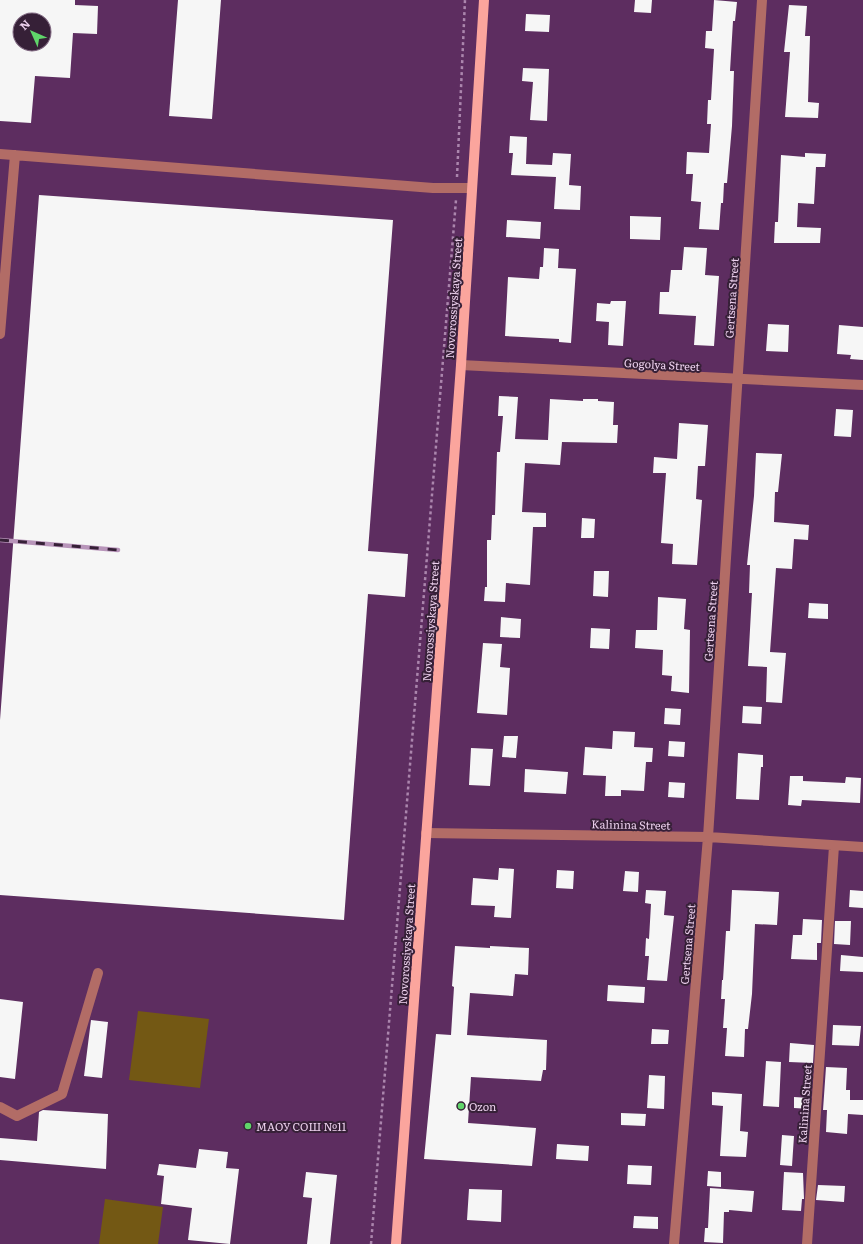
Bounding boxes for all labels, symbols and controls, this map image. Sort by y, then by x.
north arrow [12,12,52,52]
text: N [15,15,33,33]
street label: Novorossiyskaya Street [441,237,465,359]
street label: Gertsena Street [720,257,742,339]
street label: Gogolya Street [624,354,701,374]
street label: Novorossiyskaya Street [418,560,442,682]
street label: Gertsena Street [699,580,721,662]
street label: Kalinina Street [591,815,671,833]
street label: Novorossiyskaya Street [394,883,418,1005]
street label: Gertsena Street [676,903,699,985]
street label: Kalinina Street [793,1063,815,1144]
place label: Ozon [469,1098,496,1114]
marker: Ozon [456,1101,466,1111]
place label: МАОУ СОШ №11 [256,1118,347,1134]
marker: МАОУ СОШ №11 [243,1121,253,1131]

